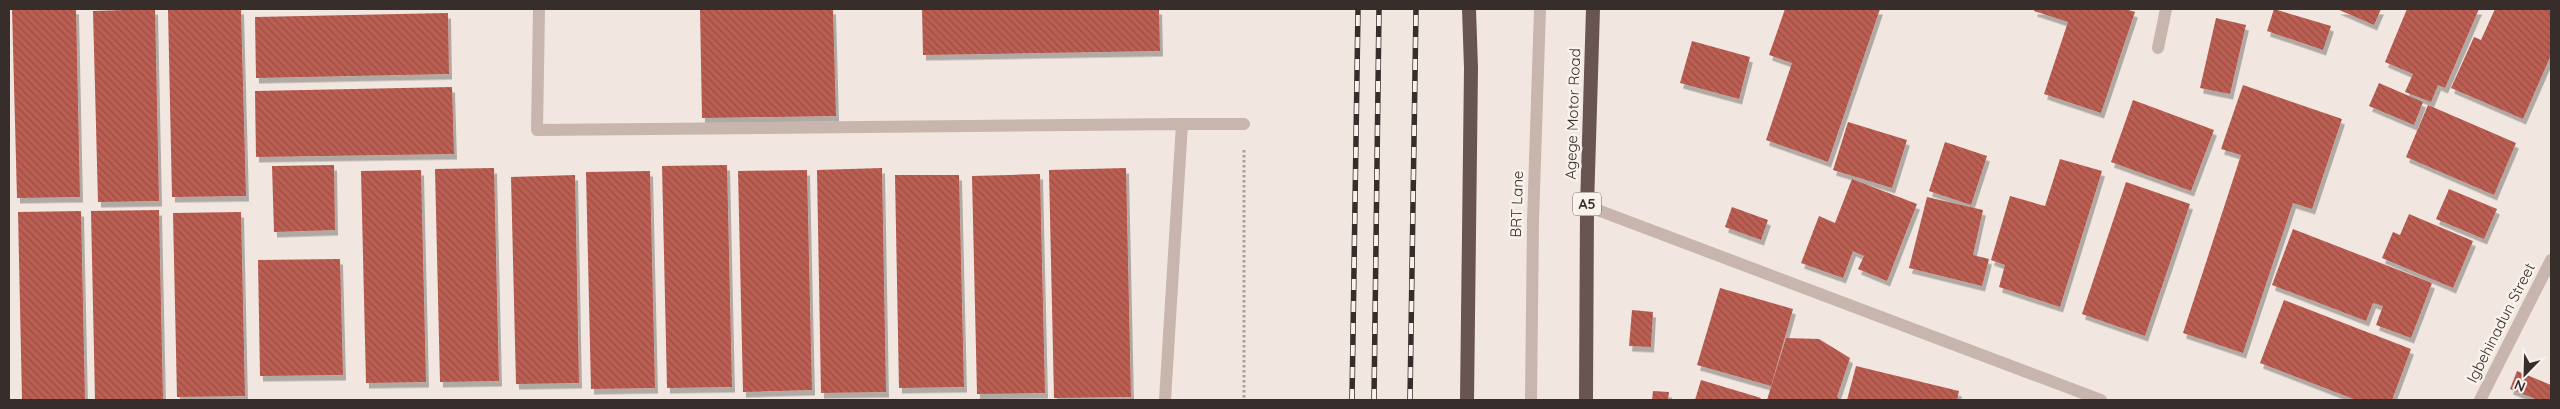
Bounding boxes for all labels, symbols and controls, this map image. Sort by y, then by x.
street label: Agege Motor Road [1561,48,1584,180]
street label: BRT Lane [1506,170,1527,238]
road number: A5 [1573,192,1601,215]
street label: Igbehinadun Street [2462,260,2539,386]
north arrow [2500,349,2550,399]
text: N [2512,376,2528,396]

